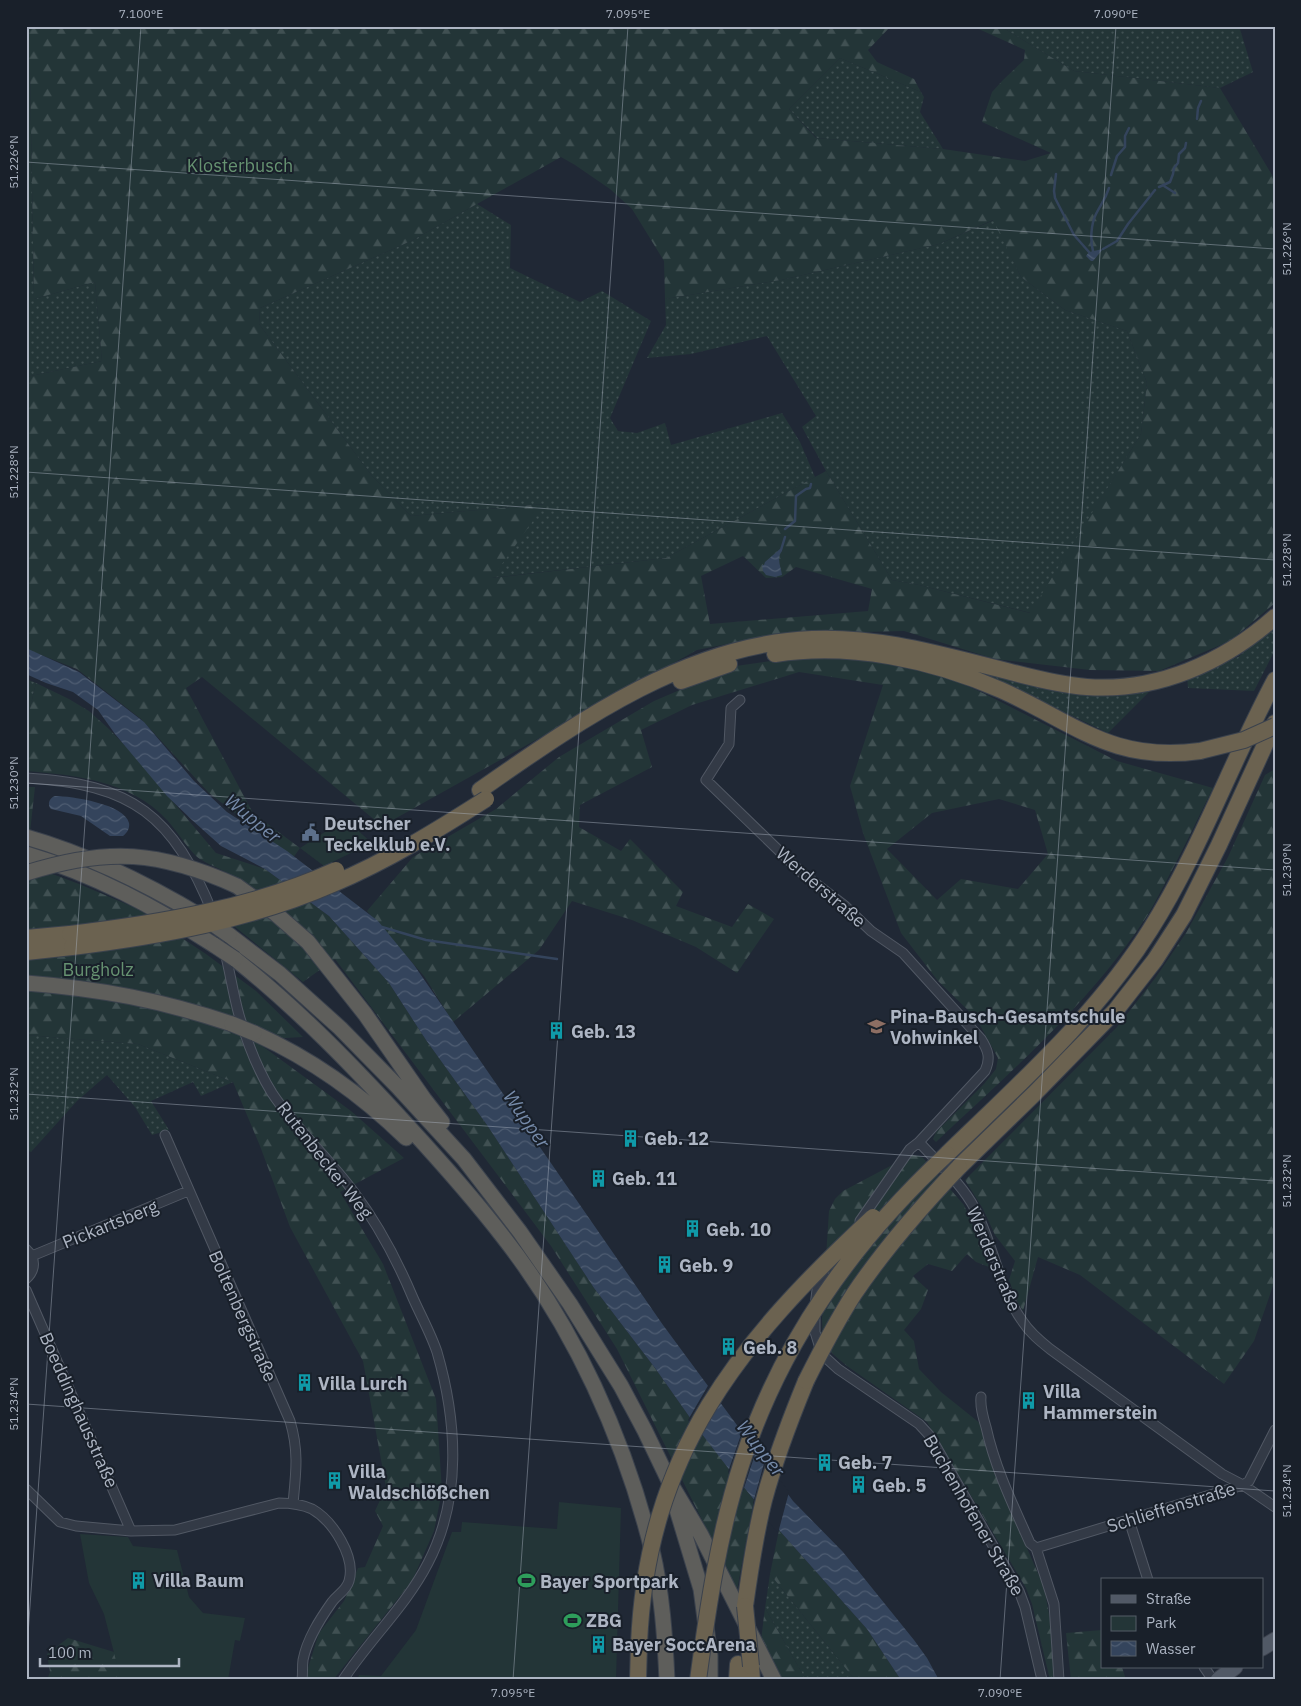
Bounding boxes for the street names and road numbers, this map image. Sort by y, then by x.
street label: Werderstraße [771,842,871,932]
street label: Rutenbecker Weg [272,1097,378,1224]
street label: Pickartsberg [59,1194,162,1254]
street label: Werderstraße [962,1203,1026,1315]
street label: Boltenbergstraße [204,1247,282,1385]
street label: Boeddinghausstraße [34,1329,124,1492]
street label: Buchenhofener Straße [918,1430,1030,1600]
street label: Schlieffenstraße [1104,1476,1238,1537]

